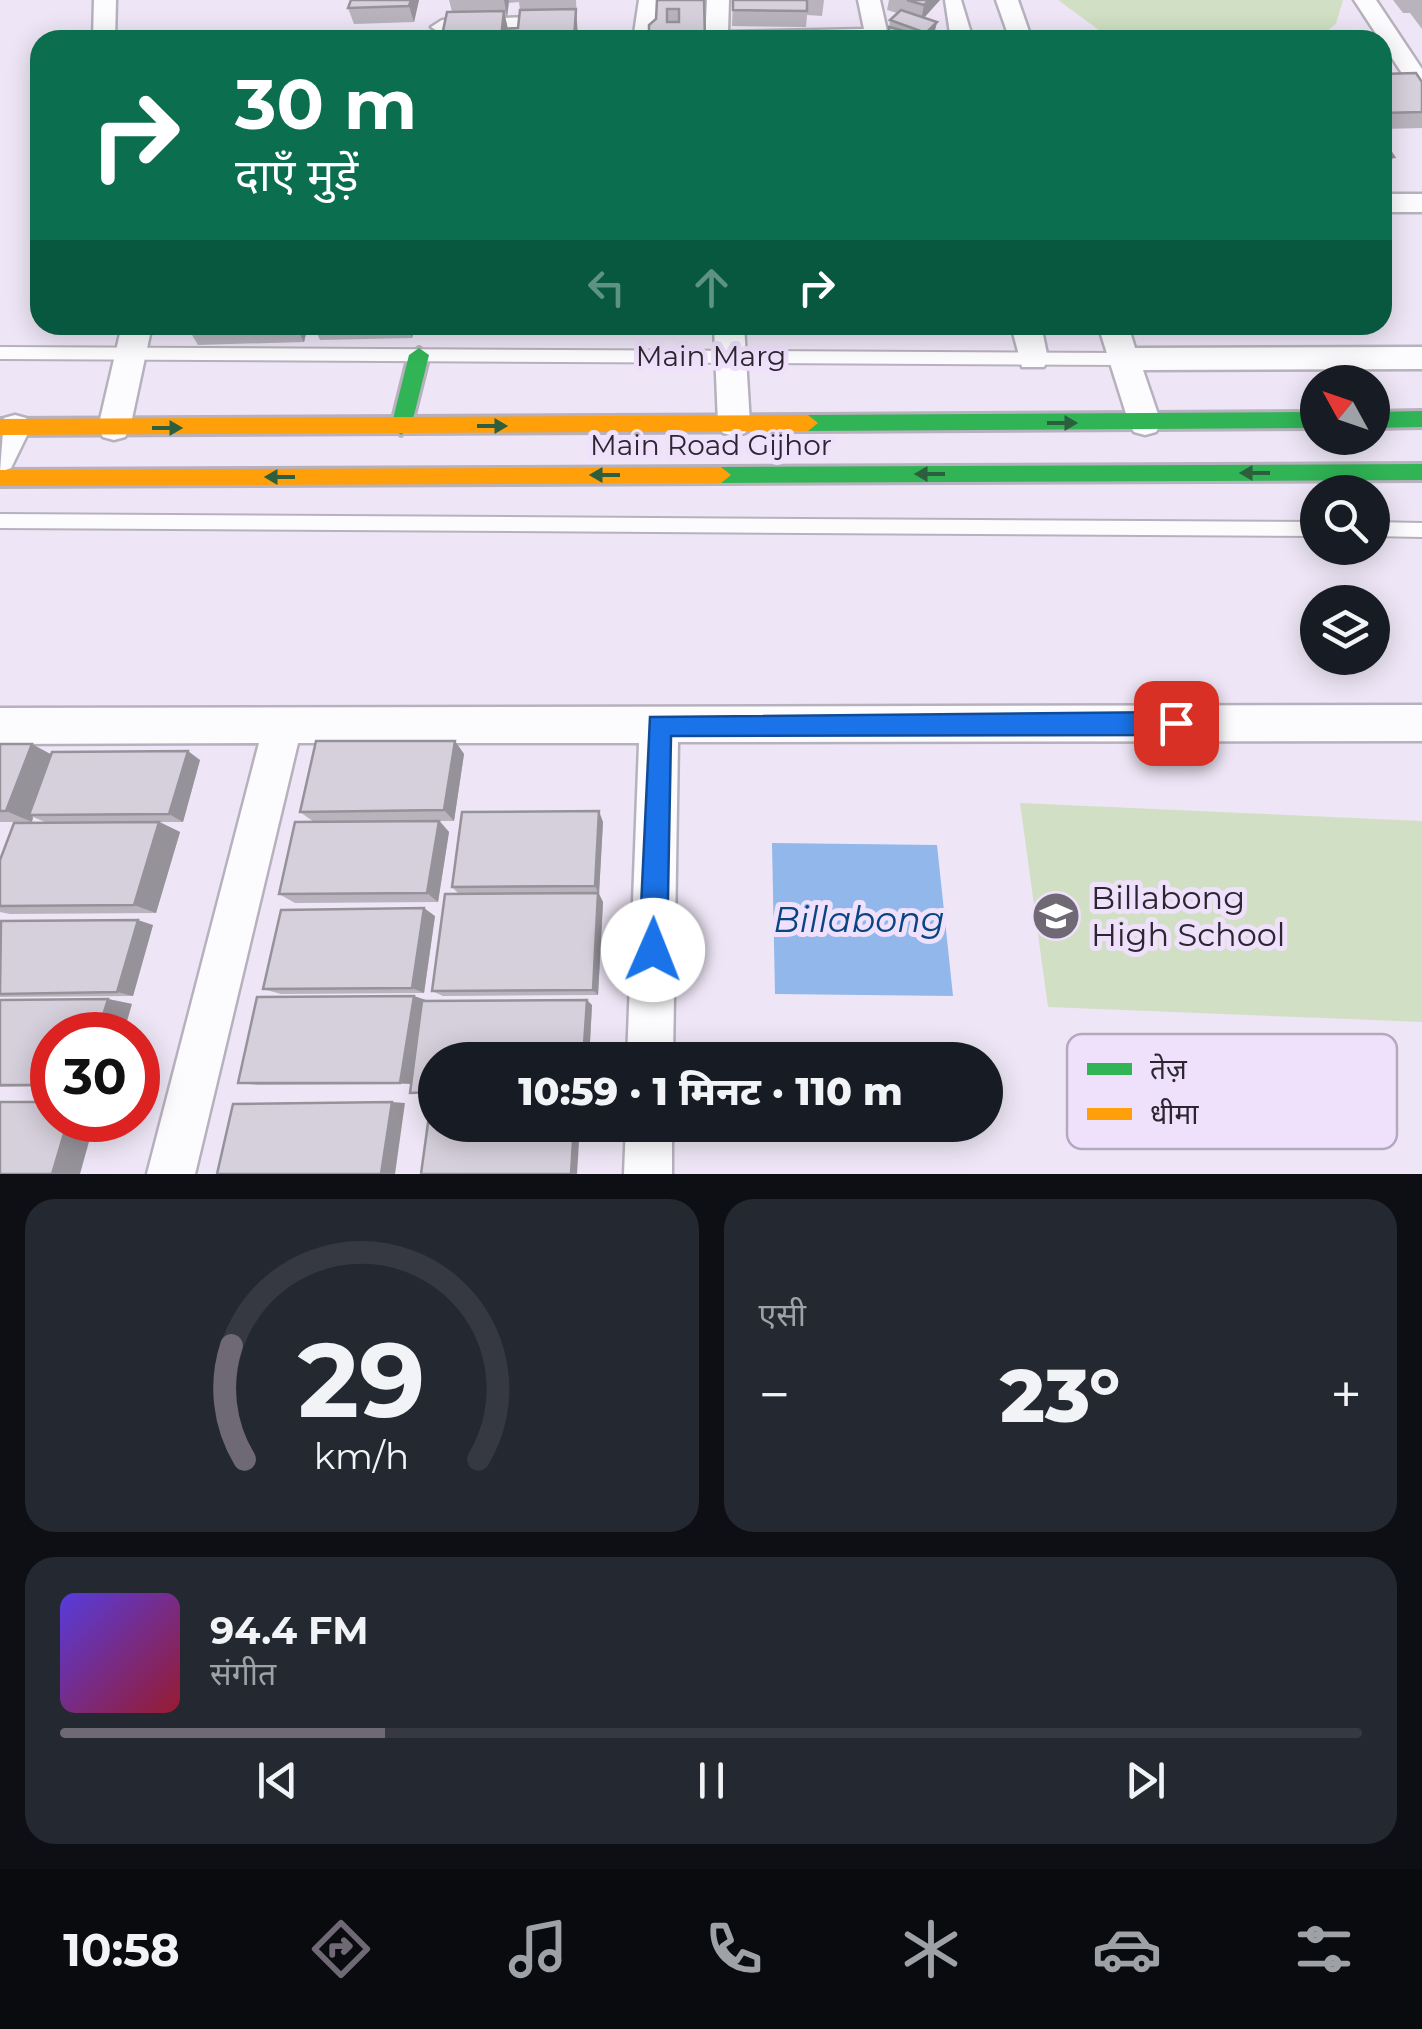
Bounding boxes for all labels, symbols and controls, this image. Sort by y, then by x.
text: 30 m [235,61,417,147]
icon: right [70,70,200,200]
text: दाएँ मुड़ें [235,147,358,202]
icon: left [579,260,634,315]
icon: ahead [684,260,739,315]
icon: right [789,260,844,315]
street label: Main Marg [636,339,786,373]
north arrow [1300,365,1390,455]
map controls [1300,365,1390,675]
one-way arrow [1047,415,1079,431]
one-way arrow [477,418,509,434]
one-way arrow [152,420,184,436]
street label: Main Road Gijhor [590,428,832,462]
one-way arrow [1238,465,1270,481]
one-way arrow [913,466,945,482]
one-way arrow [588,468,620,484]
one-way arrow [263,469,295,485]
button: search [1300,475,1390,565]
button: layers [1300,585,1390,675]
pin [1134,681,1219,766]
icon: arrive [1149,696,1204,751]
place label: Billabong High School [1091,878,1285,954]
school or university icon: Billabong High School [1030,890,1082,942]
position arrow [601,898,705,1002]
water label: Billabong [773,898,945,941]
speed limit sign: 30 [30,1012,160,1142]
legend [1067,1034,1397,1149]
text: तेज़ [1150,1052,1188,1086]
text: 10:59 · 1 मिनट · 110 m [518,1068,903,1115]
text: धीमा [1150,1097,1199,1131]
text: एसी [759,1295,806,1334]
text: 29 [298,1316,426,1443]
text: 23° [1000,1349,1120,1441]
text: − [759,1361,790,1428]
text: + [1330,1361,1362,1428]
text: km/h [314,1434,409,1478]
text: 94.4 FM [210,1607,369,1654]
text: संगीत [210,1654,276,1693]
icon: previous [250,1753,305,1808]
icon: pause [684,1753,739,1808]
icon: next [1118,1753,1173,1808]
icon: directions [306,1914,376,1984]
icon: music [503,1914,573,1984]
icon: phone [699,1914,769,1984]
icon: climate [896,1914,966,1984]
icon: car [1092,1914,1162,1984]
icon: filters [1289,1914,1359,1984]
text: 10:58 [63,1922,180,1977]

